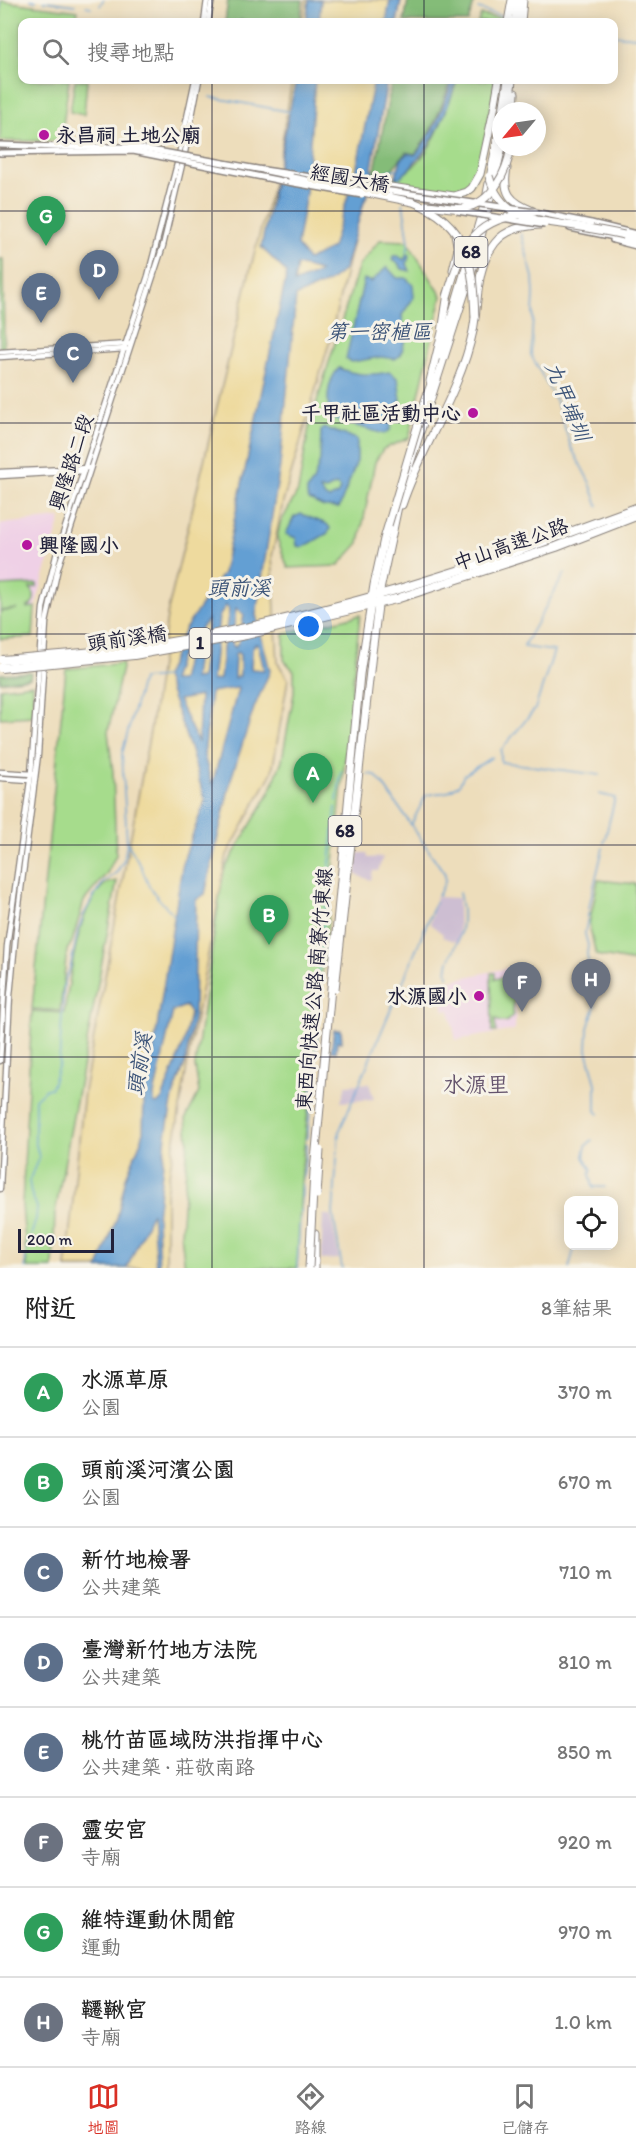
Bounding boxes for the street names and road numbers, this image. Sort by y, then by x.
street label: 經國大橋 [309,159,391,197]
road number: 68 [454,237,488,267]
street label: 興隆路二段 [44,411,98,513]
street label: 中山高速公路 [450,513,573,575]
street label: 頭前溪橋 [86,621,168,655]
road number: 1 [190,628,210,658]
road number: 68 [328,816,362,846]
street label: 東西向快速公路 南寮竹東線 [291,866,337,1112]

